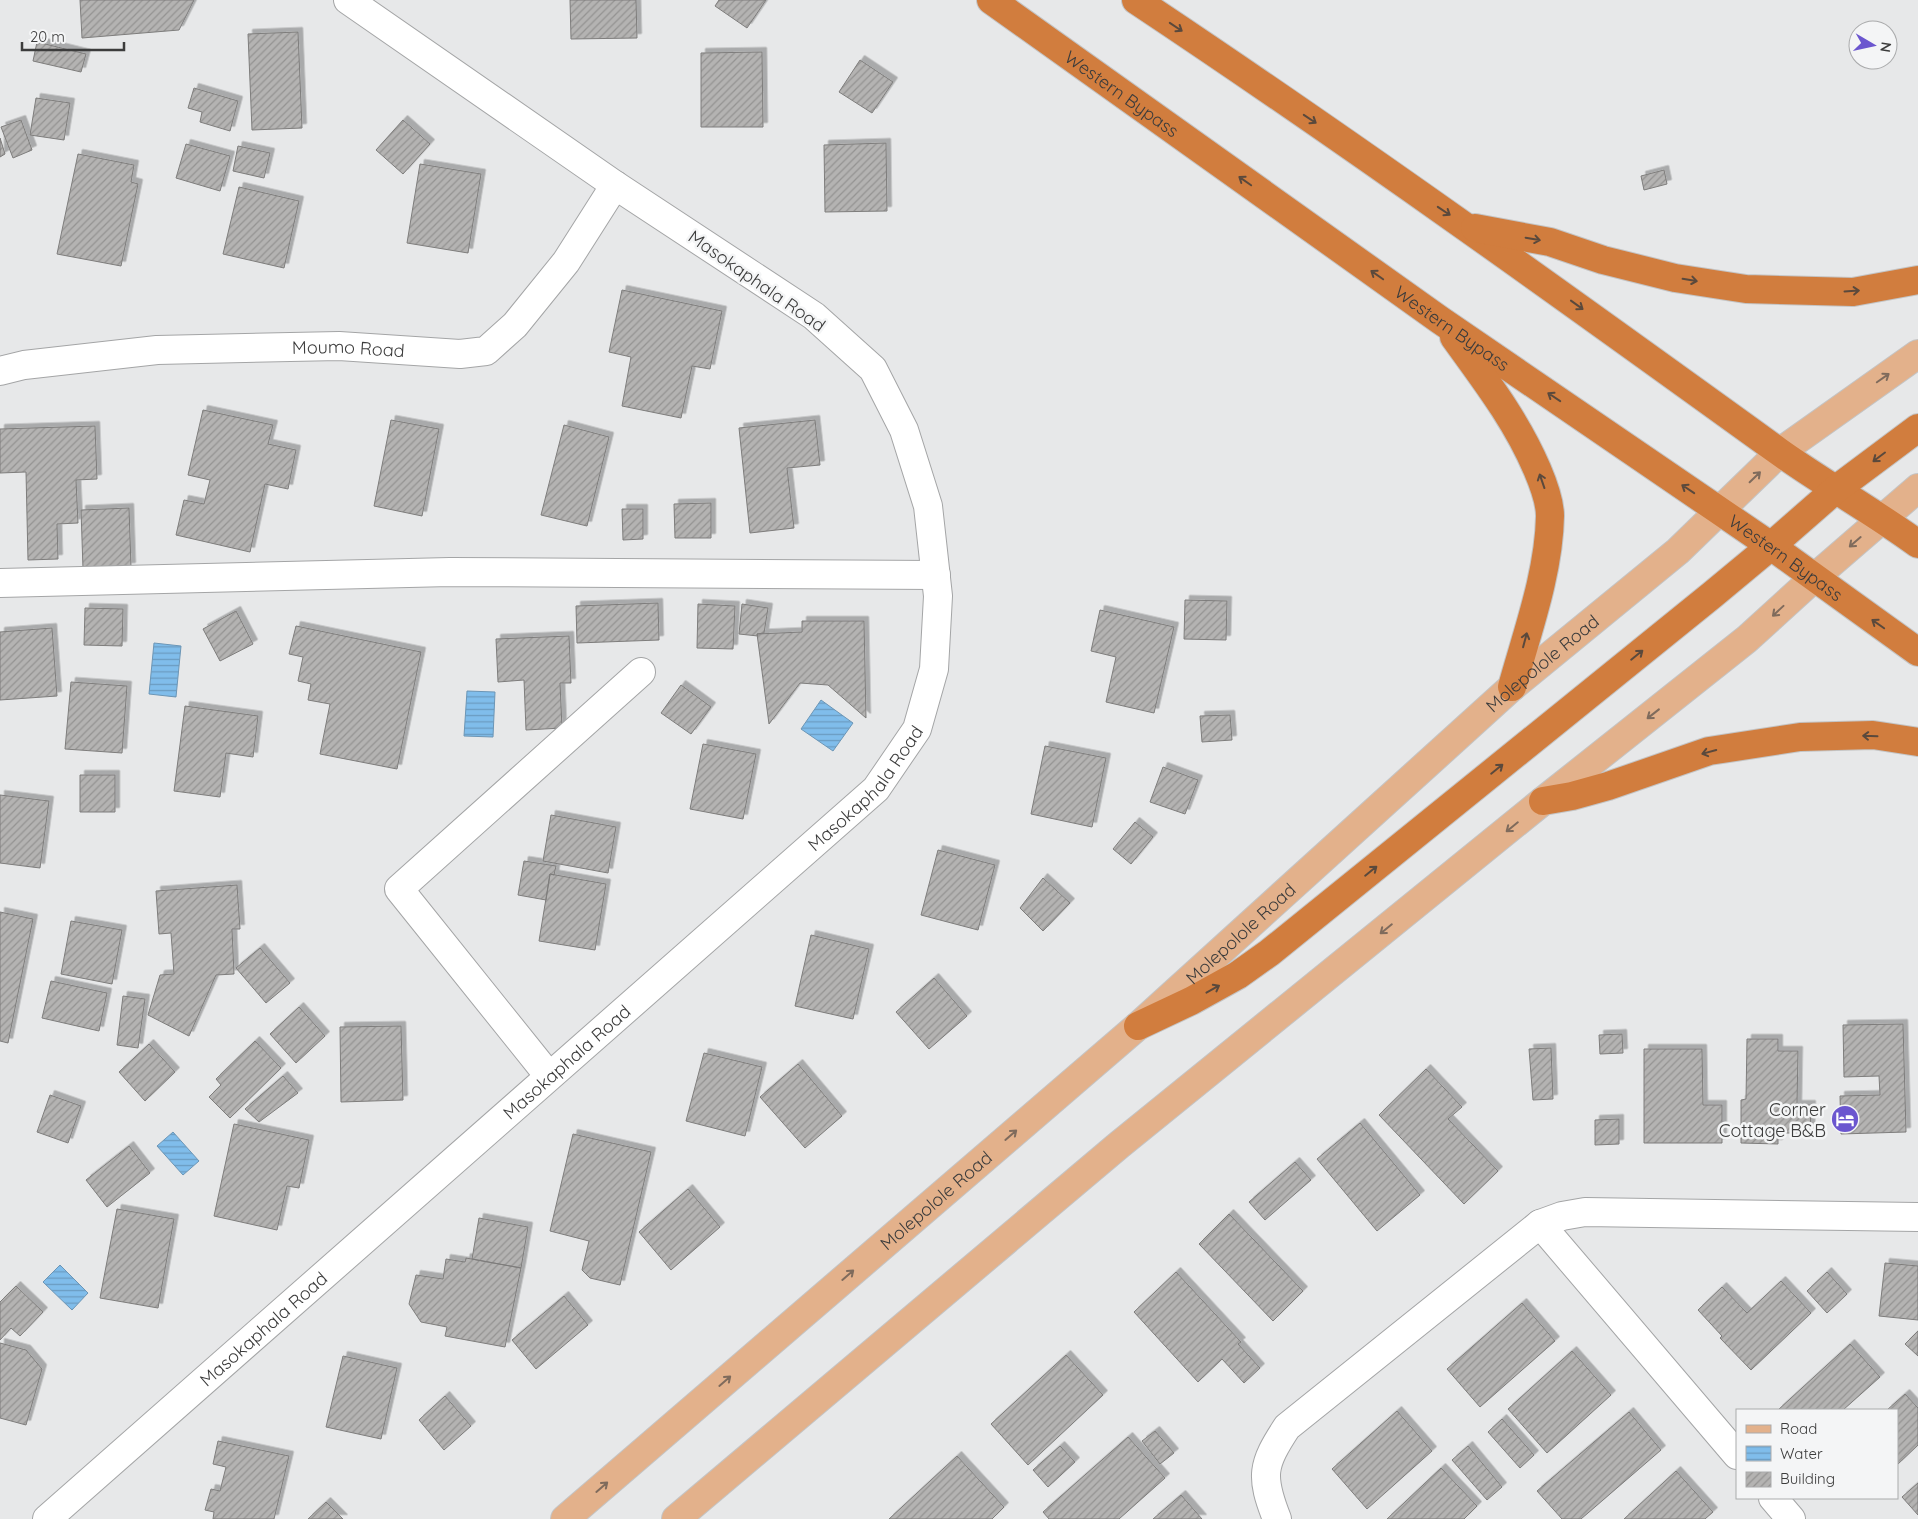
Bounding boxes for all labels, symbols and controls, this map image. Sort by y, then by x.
scale bar [22,20,125,52]
north arrow [1848,20,1898,70]
one-way arrow [1169,22,1183,32]
text: 20 m [30,27,65,46]
text: N [1876,41,1896,54]
street label: Western Bypass [1061,45,1184,142]
one-way arrow [1303,114,1317,124]
one-way arrow [1238,176,1252,186]
one-way arrow [1437,206,1451,216]
street label: Masokaphala Road [684,225,830,337]
one-way arrow [1525,234,1541,244]
one-way arrow [1370,270,1384,280]
one-way arrow [1682,276,1698,286]
street label: Western Bypass [1390,280,1514,376]
one-way arrow [1844,286,1860,296]
one-way arrow [1570,300,1584,310]
street label: Moumo Road [292,334,405,362]
one-way arrow [1876,373,1890,383]
one-way arrow [1547,392,1561,403]
one-way arrow [1872,452,1886,462]
one-way arrow [1749,470,1761,483]
one-way arrow [1537,474,1546,490]
one-way arrow [1681,484,1695,494]
street label: Western Bypass [1724,509,1848,606]
one-way arrow [1848,537,1861,548]
one-way arrow [1771,605,1784,617]
street label: Molepolole Road [1481,609,1603,717]
one-way arrow [1871,619,1885,629]
one-way arrow [1520,633,1530,649]
one-way arrow [1630,650,1643,661]
one-way arrow [1646,709,1659,720]
street label: Masokaphala Road [803,721,928,856]
one-way arrow [1862,731,1878,741]
one-way arrow [1701,748,1717,757]
one-way arrow [1490,763,1503,774]
one-way arrow [1506,821,1519,832]
one-way arrow [1364,865,1377,876]
street label: Molepolole Road [1181,878,1300,989]
one-way arrow [1379,923,1392,934]
one-way arrow [1205,984,1220,994]
street label: Masokaphala Road [498,999,635,1124]
place label: Corner Cottage B&B [1719,1098,1826,1142]
hotel icon: Corner Cottage B&B [1830,1104,1860,1134]
one-way arrow [1005,1129,1018,1140]
street label: Molepolole Road [875,1146,996,1255]
street label: Masokaphala Road [195,1266,332,1391]
one-way arrow [842,1269,855,1281]
one-way arrow [719,1375,732,1387]
legend [1736,1409,1898,1499]
text: Road [1780,1419,1817,1438]
text: Water [1780,1444,1823,1463]
text: Building [1780,1469,1835,1488]
one-way arrow [596,1481,609,1493]

